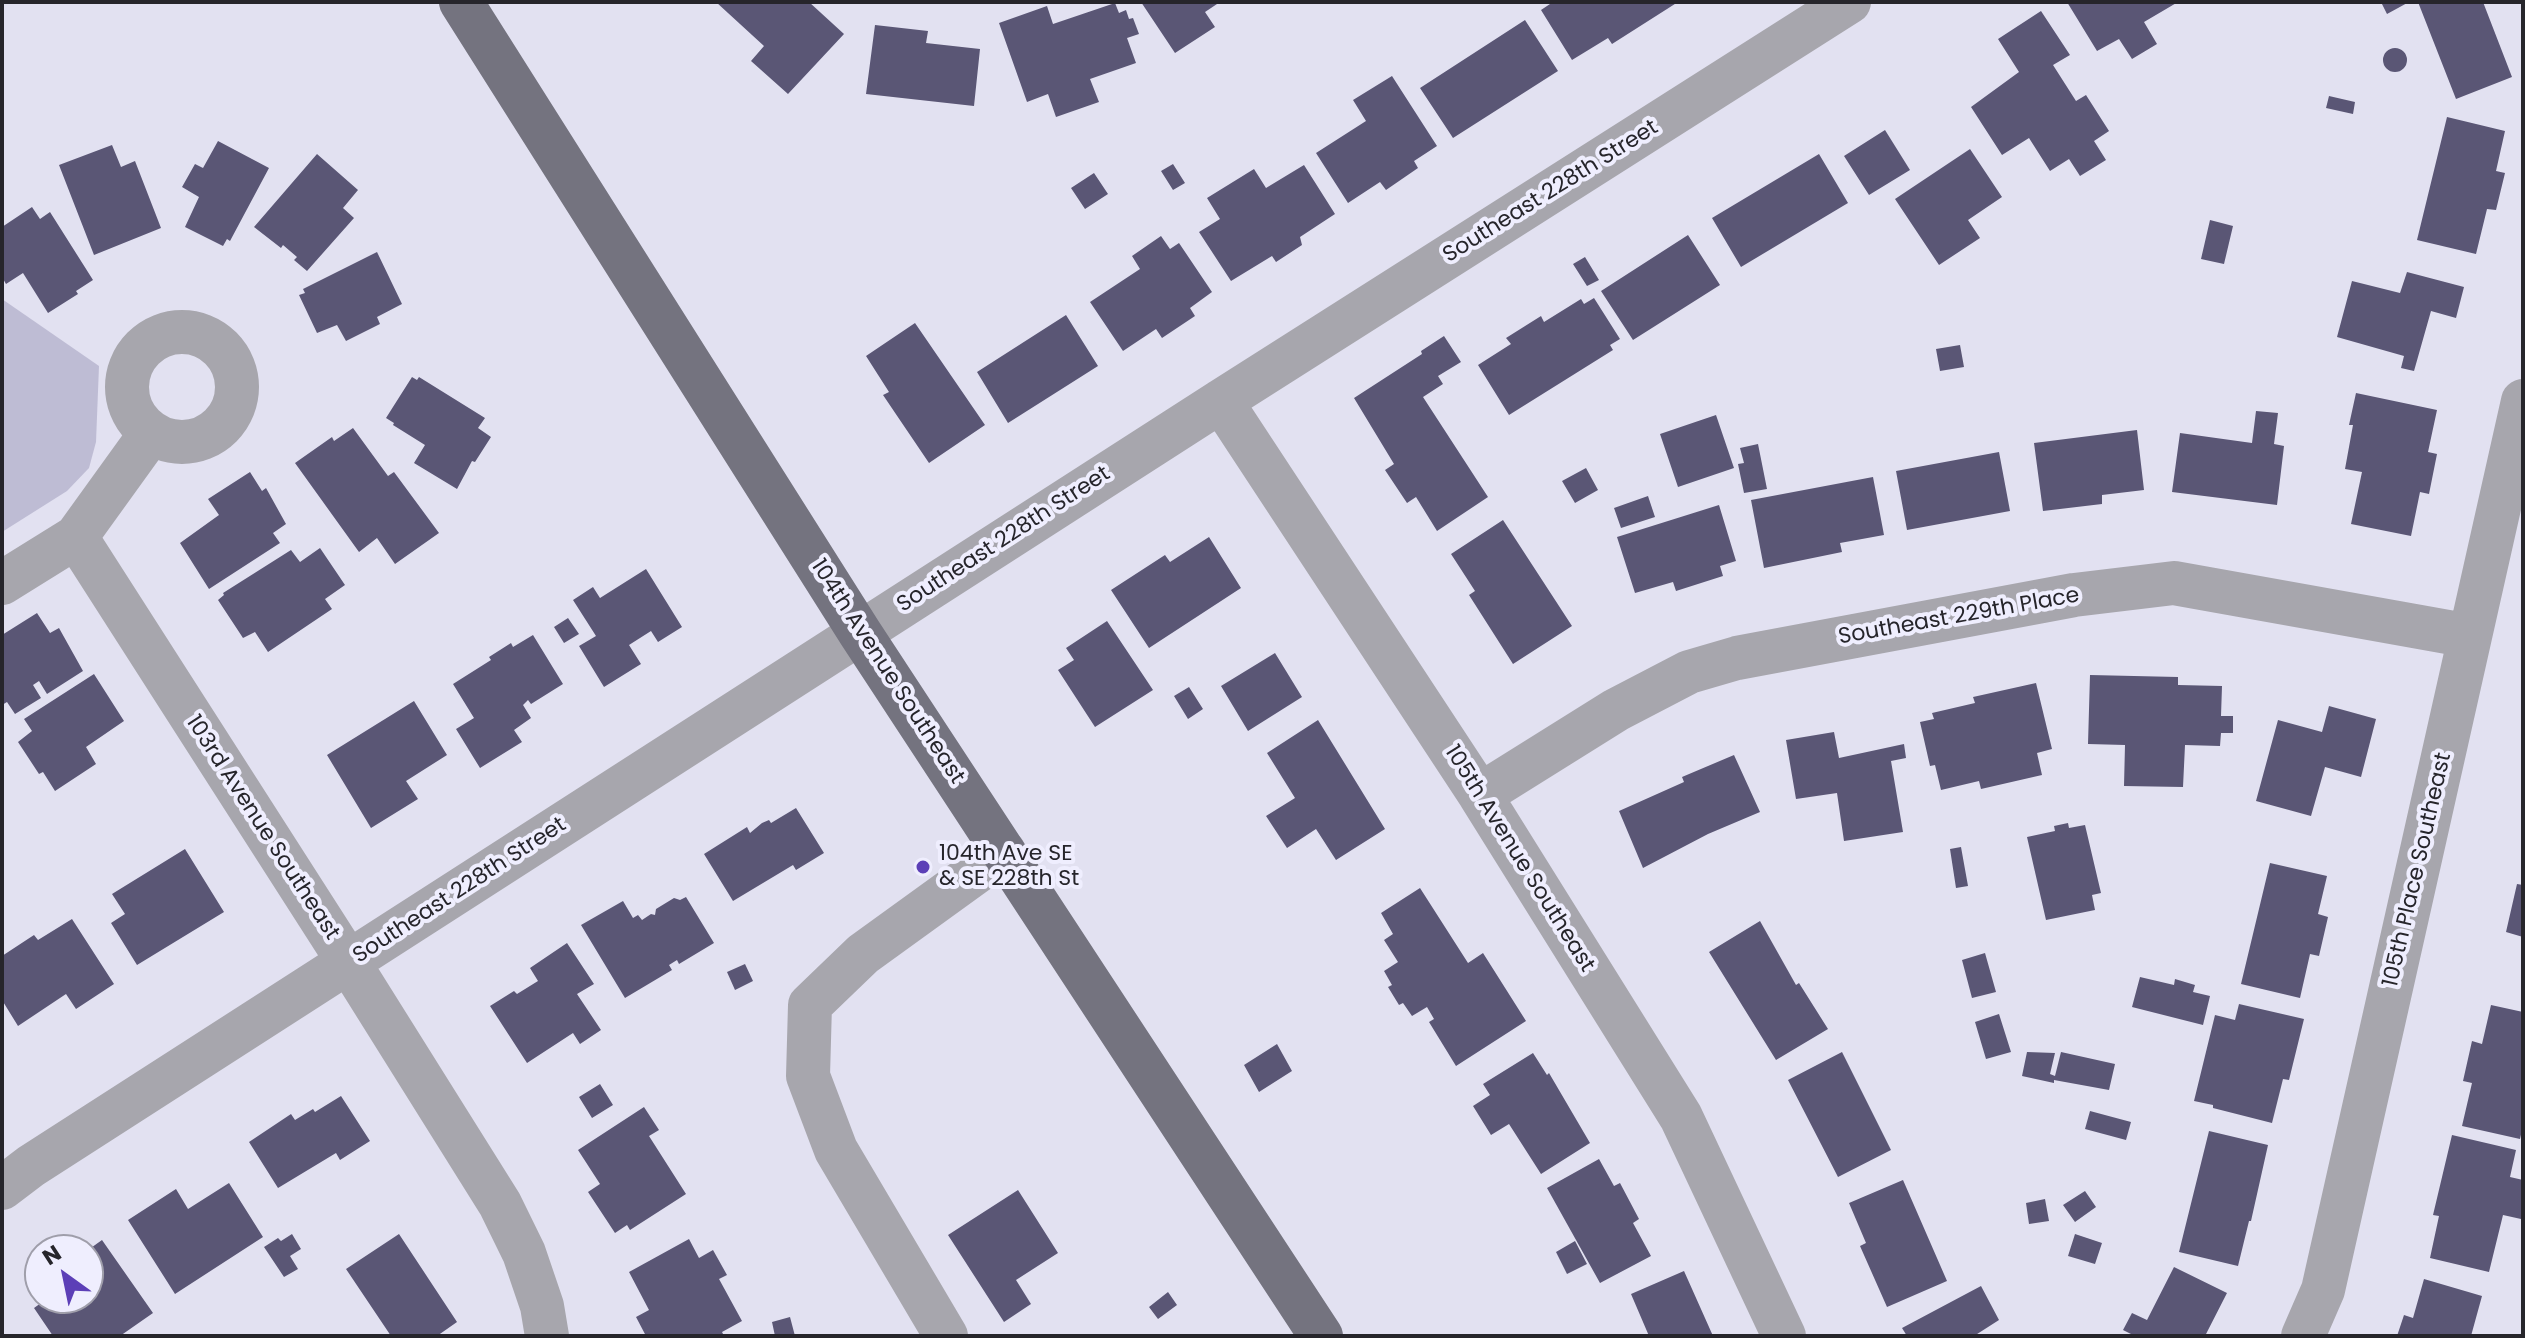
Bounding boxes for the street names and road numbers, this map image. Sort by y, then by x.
street label: Southeast 228th Street [1439,115,1663,269]
street label: Southeast 228th Street [893,461,1115,619]
street label: 104th Avenue Southeast [804,555,970,789]
street label: Southeast 229th Place [1836,583,2082,651]
street label: 103rd Avenue Southeast [179,711,345,945]
street label: 105th Avenue Southeast [1438,741,1600,977]
street label: 105th Place Southeast [2378,750,2458,990]
street label: Southeast 228th Street [349,812,571,970]

